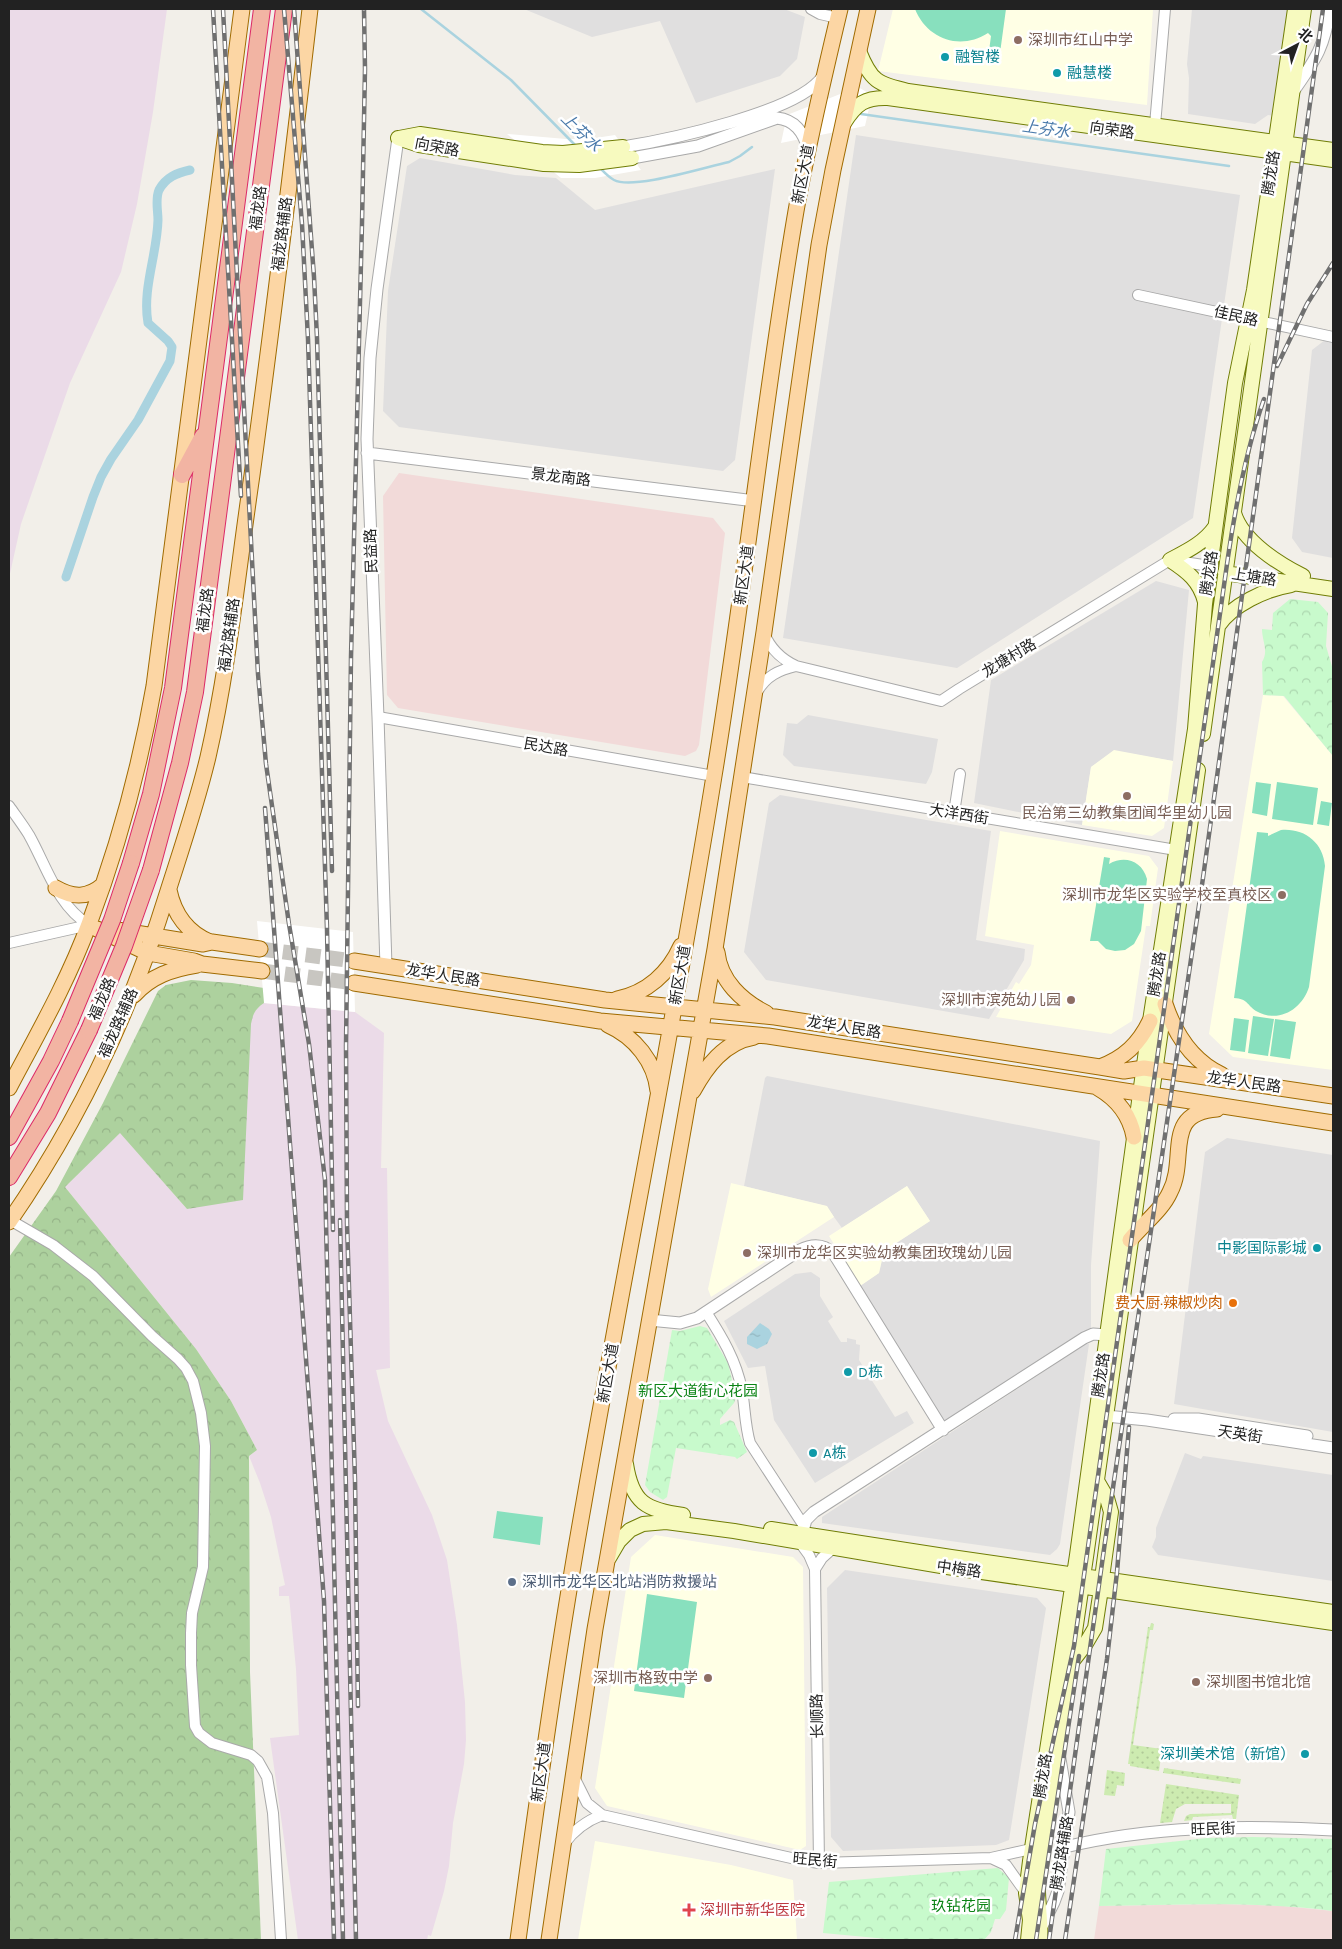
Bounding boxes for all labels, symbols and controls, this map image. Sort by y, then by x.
north arrow [1272,20,1322,70]
text: 北 [1294,25,1316,47]
place label: 深圳市红山中学 [1028,31,1133,49]
marker: 深圳市红山中学 [1012,34,1024,46]
place label: 融智楼 [955,48,1000,66]
marker: 融智楼 [939,51,951,63]
place label: 融慧楼 [1067,64,1112,82]
marker: 融慧楼 [1051,67,1063,79]
water label: 上芬水 [557,108,606,156]
water label: 上芬水 [1021,116,1072,142]
street label: 向荣路 [1088,118,1136,142]
street label: 向荣路 [413,134,461,160]
street label: 新区大道 [788,143,818,205]
street label: 腾龙路 [1259,149,1283,197]
street label: 福龙路 [246,185,270,231]
street label: 福龙路辅路 [268,196,296,272]
street label: 佳民路 [1212,302,1260,330]
street label: 景龙南路 [530,464,592,490]
street label: 民益路 [361,528,381,574]
street label: 新区大道 [731,544,757,606]
street label: 腾龙路 [1197,549,1221,597]
street label: 上塘路 [1230,565,1278,589]
street label: 福龙路 [193,587,217,633]
street label: 福龙路辅路 [215,597,243,673]
street label: 龙塘村路 [979,635,1039,681]
street label: 民达路 [522,734,570,760]
marker: 民治第三幼教集团闻华里幼儿园 [1121,790,1133,802]
street label: 大洋西街 [928,800,990,828]
place label: 民治第三幼教集团闻华里幼儿园 [1022,804,1232,822]
place label: 深圳市龙华区实验学校至真校区 [1062,886,1272,904]
marker: 深圳市龙华区实验学校至真校区 [1276,889,1288,901]
street label: 新区大道 [666,944,694,1006]
street label: 腾龙路 [1145,950,1169,998]
street label: 龙华人民路 [405,960,481,990]
street label: 福龙路 [85,975,119,1023]
street label: 福龙路辅路 [95,985,141,1061]
place label: 深圳市滨苑幼儿园 [941,991,1061,1009]
marker: 深圳市滨苑幼儿园 [1065,994,1077,1006]
street label: 龙华人民路 [806,1012,882,1042]
street label: 龙华人民路 [1206,1068,1282,1096]
place label: 中影国际影城 [1217,1239,1307,1257]
marker: 中影国际影城 [1311,1242,1323,1254]
place label: 深圳市龙华区实验幼教集团玫瑰幼儿园 [757,1244,1012,1262]
marker: 深圳市龙华区实验幼教集团玫瑰幼儿园 [741,1247,753,1259]
place label: 费大厨·辣椒炒肉 [1115,1294,1223,1312]
marker: 费大厨·辣椒炒肉 [1227,1297,1239,1309]
street label: 新区大道 [594,1342,622,1404]
street label: 腾龙路 [1089,1351,1113,1399]
place label: D栋 [858,1363,883,1381]
marker: D栋 [842,1366,854,1378]
park label: 新区大道街心花园 [638,1382,758,1400]
street label: 天英街 [1216,1422,1264,1446]
place label: A栋 [823,1444,847,1462]
marker: A栋 [807,1447,819,1459]
street label: 中梅路 [935,1557,983,1581]
place label: 深圳市龙华区北站消防救援站 [522,1573,717,1591]
marker: 深圳市龙华区北站消防救援站 [506,1576,518,1588]
place label: 深圳市格致中学 [593,1669,698,1687]
marker: 深圳市格致中学 [702,1672,714,1684]
place label: 深圳图书馆北馆 [1206,1673,1311,1691]
marker: 深圳图书馆北馆 [1190,1676,1202,1688]
street label: 长顺路 [808,1693,826,1739]
street label: 新区大道 [528,1741,554,1803]
place label: 深圳美术馆（新馆） [1160,1745,1295,1763]
marker: 深圳美术馆（新馆） [1299,1748,1311,1760]
street label: 腾龙路 [1031,1752,1055,1800]
street label: 腾龙路辅路 [1047,1815,1077,1891]
street label: 旺民街 [1190,1819,1236,1839]
street label: 旺民街 [792,1849,838,1871]
park label: 玖钻花园 [931,1897,991,1915]
place label: 深圳市新华医院 [700,1901,805,1919]
marker: 深圳市新华医院 [682,1903,696,1917]

